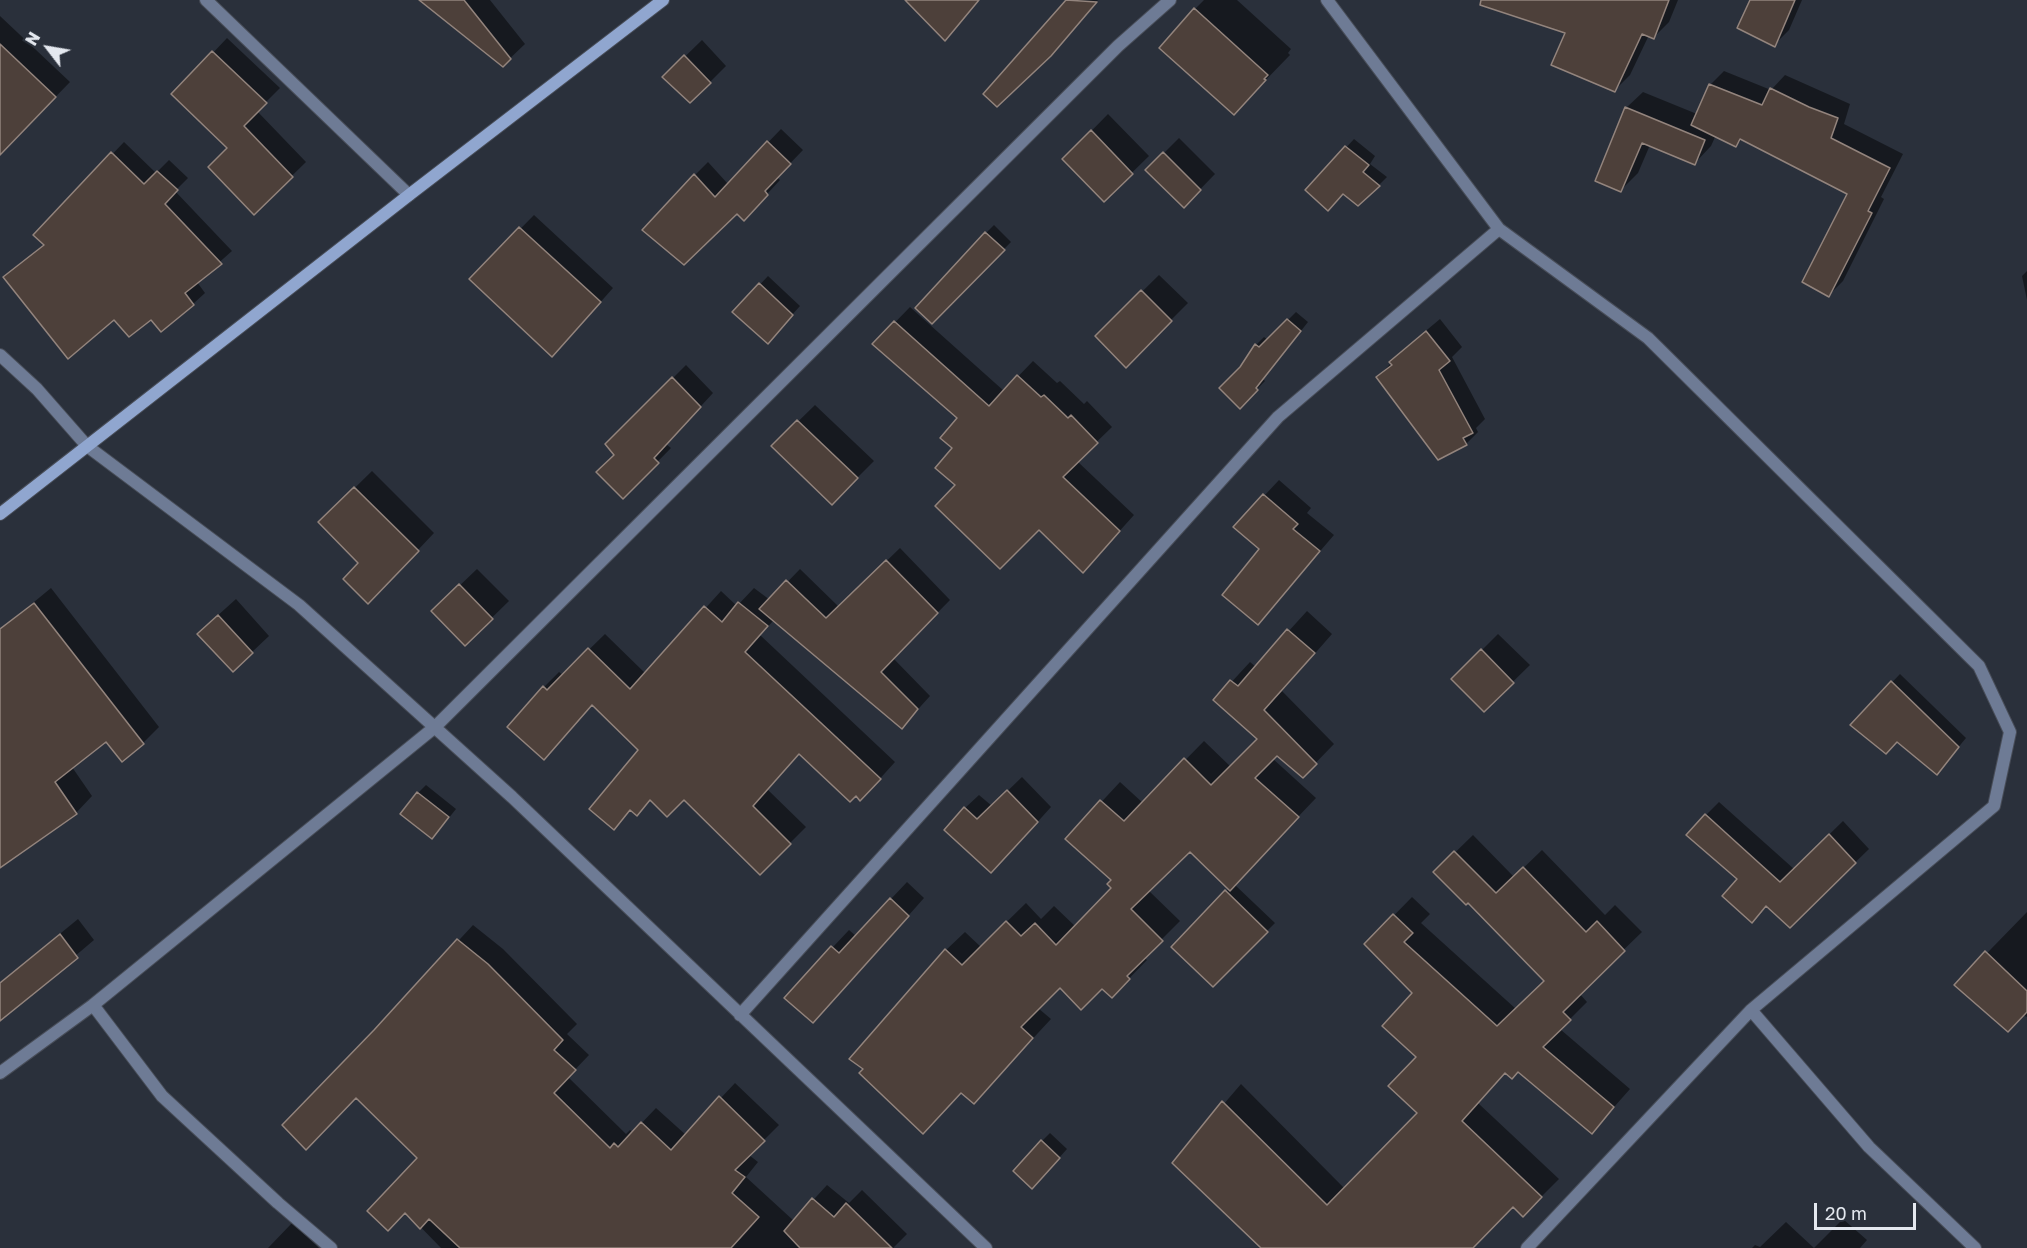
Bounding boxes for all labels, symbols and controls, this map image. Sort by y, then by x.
north arrow [18,18,78,78]
text: N [21,28,44,49]
scale bar [1817,1191,1919,1229]
text: 20 m [1825,1202,1867,1224]

